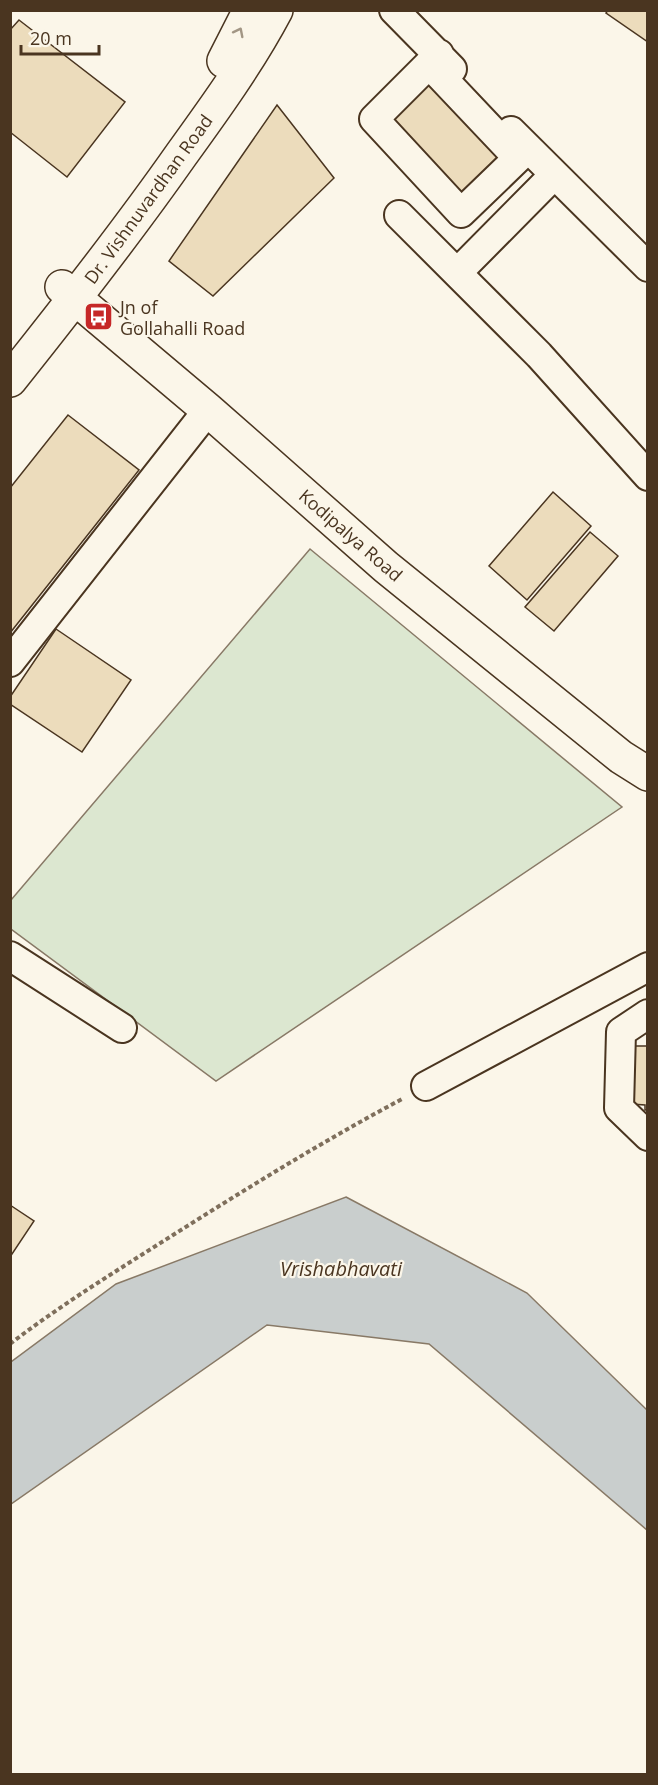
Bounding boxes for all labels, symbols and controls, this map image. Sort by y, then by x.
scale bar [21,18,99,56]
text: 20 m [30,26,72,50]
one-way arrow [231,28,243,39]
street label: Dr. Vishnuvardhan Road [78,109,218,289]
place label: Jn of Gollahalli Road [118,295,245,340]
bus stop icon: Jn of Gollahalli Road [83,301,115,333]
street label: Kodipalya Road [294,483,408,587]
water label: Vrishabhavati [280,1255,403,1282]

